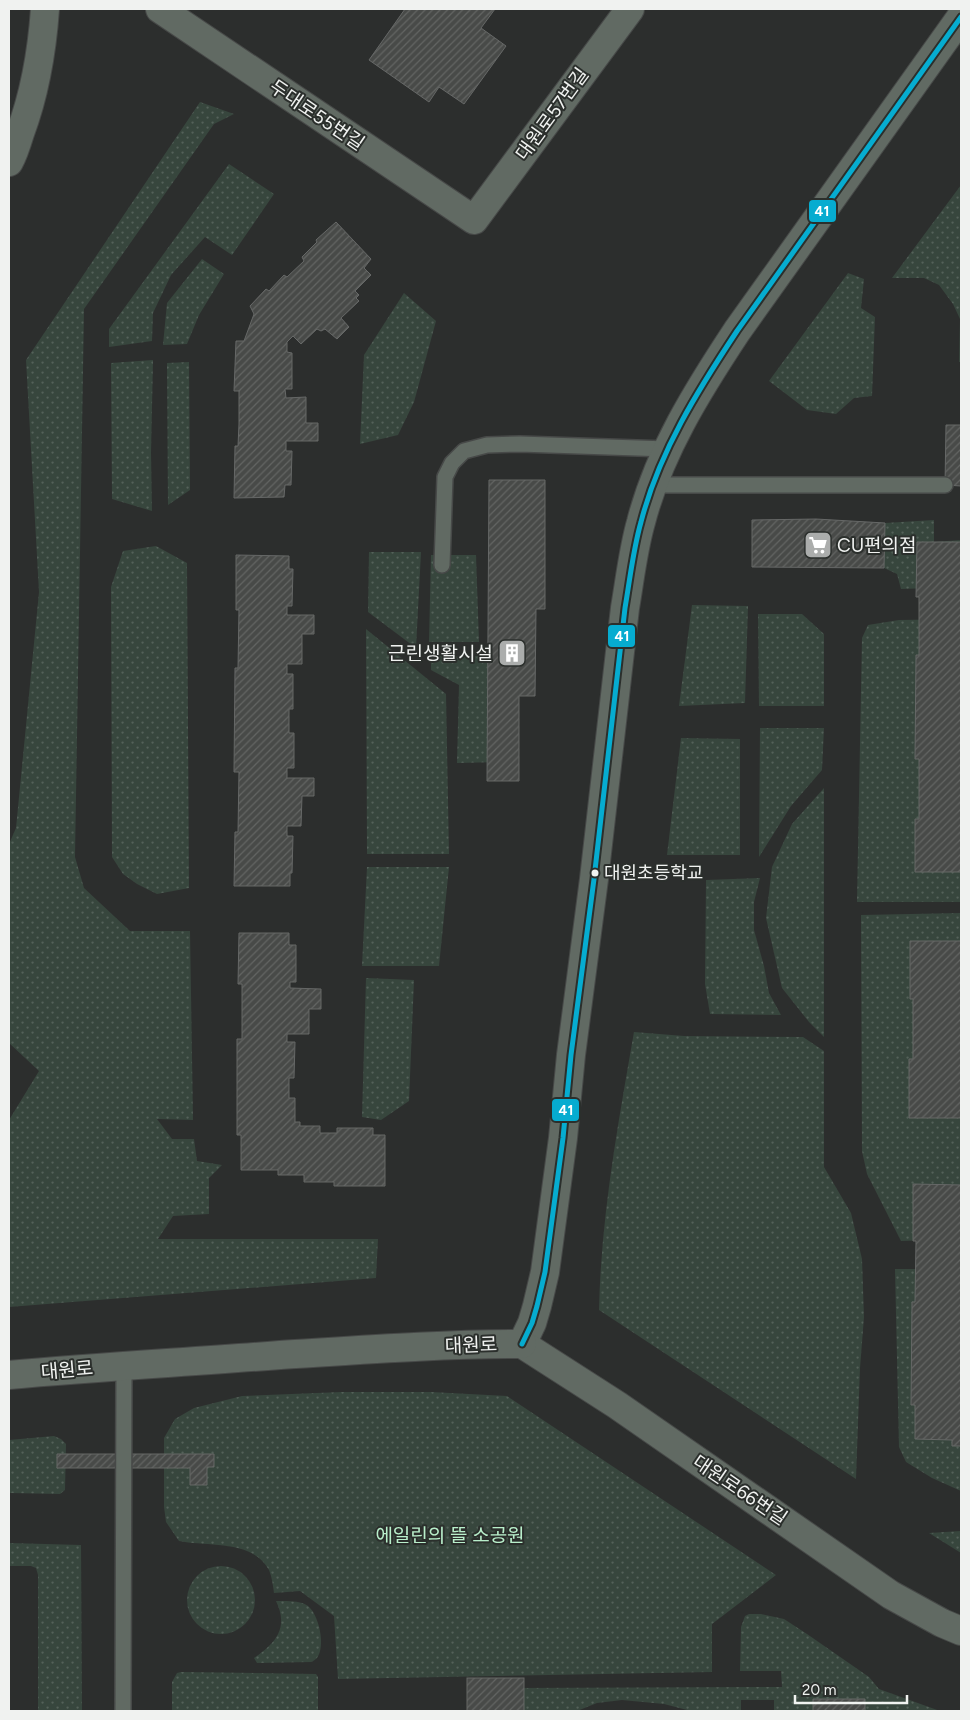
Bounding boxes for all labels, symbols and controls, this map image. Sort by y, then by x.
street label: 대원로57번길 [511,63,593,165]
street label: 두대로55번길 [265,75,369,155]
line badge: 41 [808,199,837,223]
text: 41 [815,203,829,220]
supermarket icon: CU편의점 [803,530,833,560]
place label: CU편의점 [837,534,917,557]
line badge: 41 [607,624,636,648]
text: 41 [615,628,629,645]
building icon: 근린생활시설 [497,638,527,668]
place label: 근린생활시설 [388,642,493,665]
place label: 대원초등학교 [604,862,703,884]
marker: 대원초등학교 [590,868,600,878]
line badge: 41 [551,1098,580,1122]
text: 41 [559,1102,573,1119]
street label: 대원로 [444,1333,498,1357]
street label: 대원로 [40,1356,94,1384]
street label: 대원로66번길 [688,1450,792,1530]
park label: 에일린의 뜰 소공원 [375,1524,525,1547]
scale bar [795,1672,908,1704]
text: 20 m [802,1681,836,1699]

